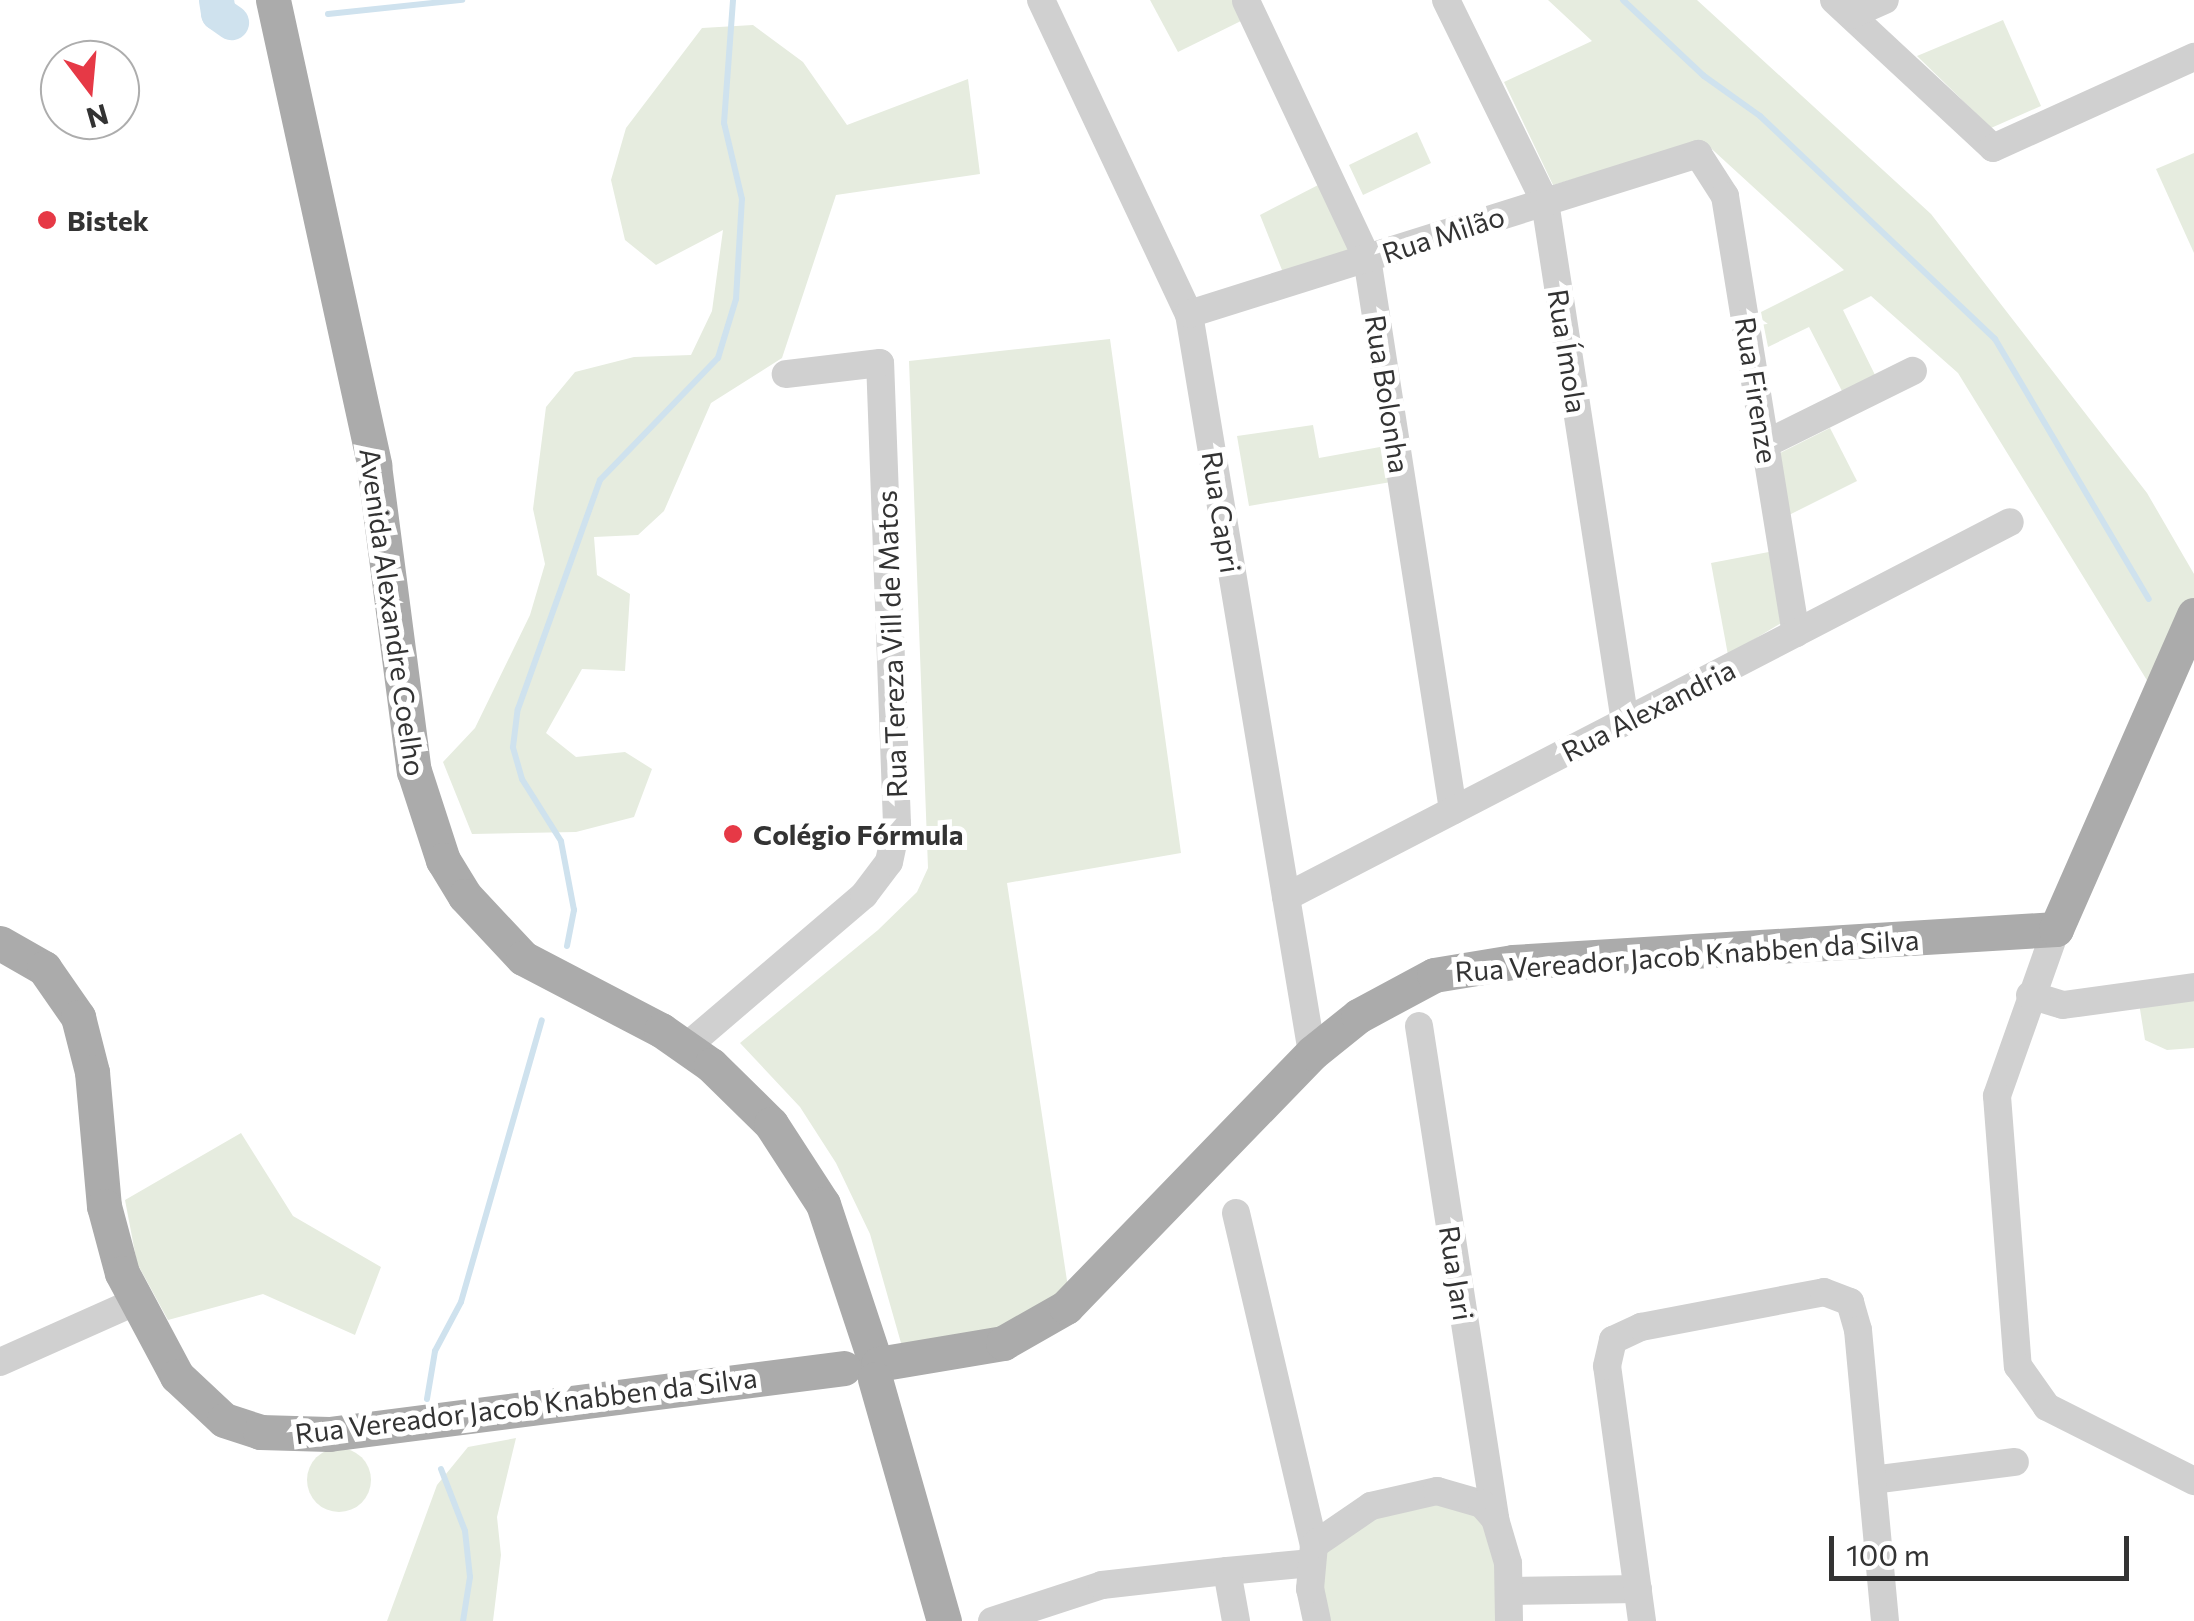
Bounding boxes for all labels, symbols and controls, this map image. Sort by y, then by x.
north arrow [40,40,140,140]
text: N [83,98,112,136]
street label: Rua Milão [1378,198,1508,270]
place label: Bistek [67,203,149,237]
marker: Bistek [36,209,58,231]
street label: Rua Ímola [1542,287,1594,415]
street label: Rua Bolonha [1359,313,1417,475]
street label: Rua Firenze [1729,314,1785,466]
street label: Avenida Alexandre Coelho [353,446,433,778]
street label: Rua Capri [1196,449,1248,575]
street label: Rua Tereza Vill de Matos [869,489,913,799]
street label: Rua Alexandria [1556,652,1740,768]
place label: Colégio Fórmula [753,817,963,851]
marker: Colégio Fórmula [722,823,744,845]
street label: Rua Vereador Jacob Knabben da Silva [1454,922,1920,988]
street label: Rua Jari [1433,1223,1481,1323]
street label: Rua Vereador Jacob Knabben da Silva [293,1360,759,1450]
scale bar [1834,1516,2134,1578]
text: 100 m [1846,1535,1930,1572]

